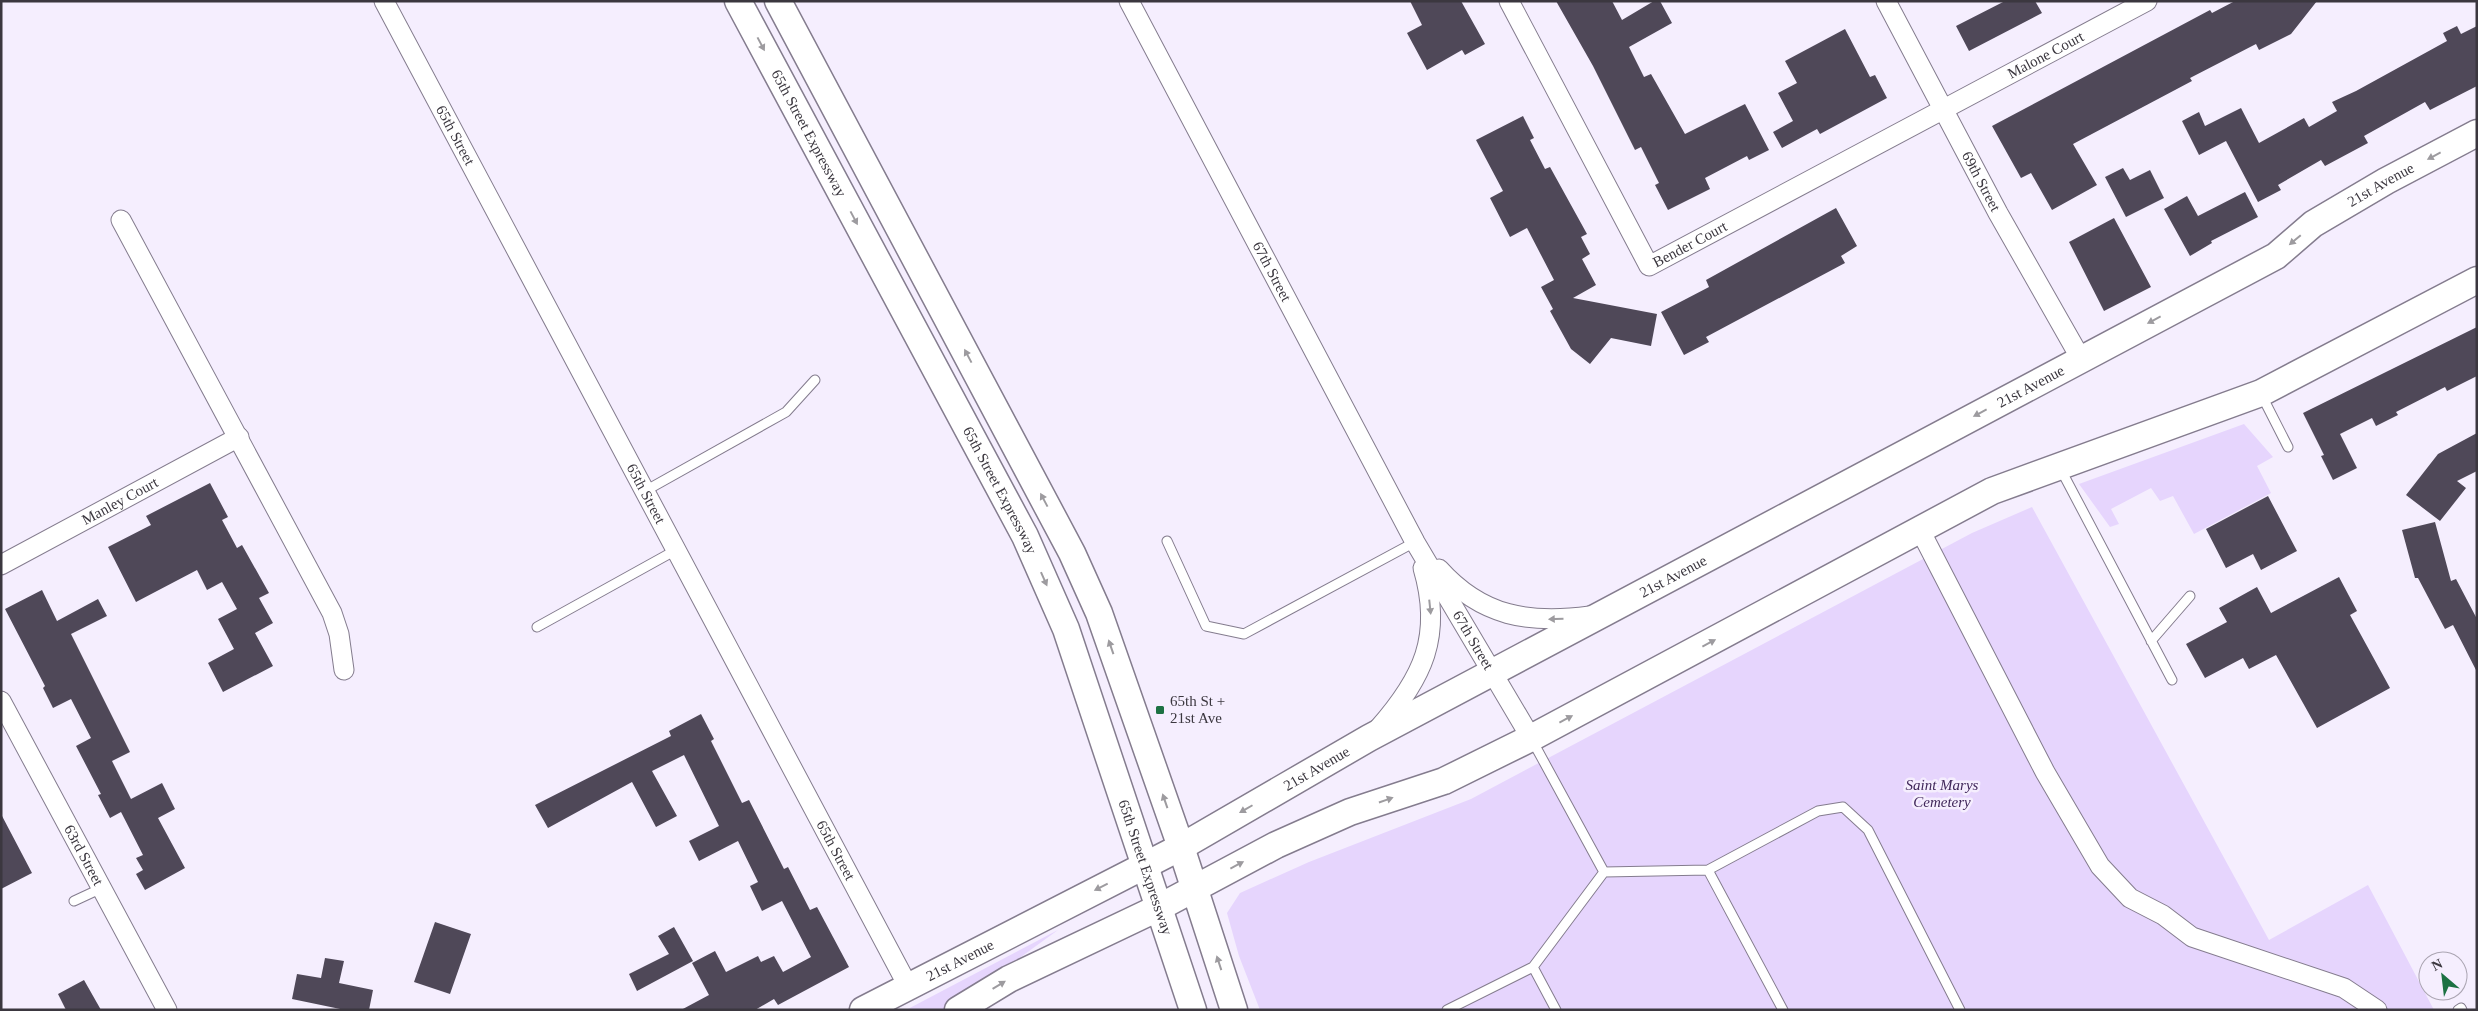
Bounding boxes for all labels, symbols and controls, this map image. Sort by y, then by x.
street label: Malone Court [2005,28,2087,82]
one-way arrow [757,37,765,51]
street label: 65th Street Expressway [768,67,850,200]
street label: 65th Street [433,103,478,169]
street label: 69th Street [1959,149,2004,215]
one-way arrow [2426,152,2441,160]
street label: 21st Avenue [2345,160,2417,210]
one-way arrow [850,211,858,225]
street label: Bender Court [1650,218,1730,270]
one-way arrow [2289,234,2302,245]
street label: 67th Street [1250,239,1295,305]
one-way arrow [2147,316,2162,324]
one-way arrow [963,350,972,363]
street label: 21st Avenue [1994,362,2067,411]
one-way arrow [1973,409,1987,417]
street label: 65th Street Expressway [960,424,1040,557]
street label: 65th Street [624,461,669,527]
street label: Manley Court [79,474,161,528]
one-way arrow [1040,492,1048,507]
street label: 21st Avenue [1637,552,1710,601]
one-way arrow [1040,572,1048,586]
one-way arrow [1427,599,1435,615]
street label: 67th Street [1450,608,1497,673]
one-way arrow [1547,616,1563,624]
one-way arrow [1702,639,1716,647]
one-way arrow [1107,640,1114,655]
place label: 65th St + 21st Ave [1170,693,1225,726]
marker: 65th St + 21st Ave [1154,704,1166,716]
one-way arrow [1559,715,1572,724]
street label: 21st Avenue [1281,743,1353,794]
park label: Saint Marys Cemetery [1906,777,1979,810]
one-way arrow [1161,793,1168,808]
one-way arrow [1379,796,1394,804]
street label: 65th Street Expressway [1115,798,1176,938]
one-way arrow [1240,805,1253,814]
street label: 65th Street [813,818,859,884]
street label: 63rd Street [61,822,107,889]
one-way arrow [1231,861,1244,870]
one-way arrow [1094,883,1108,891]
street label: 21st Avenue [924,936,997,984]
north arrow [2418,951,2468,1001]
one-way arrow [1214,956,1222,971]
text: N [2429,956,2445,974]
one-way arrow [993,980,1006,989]

